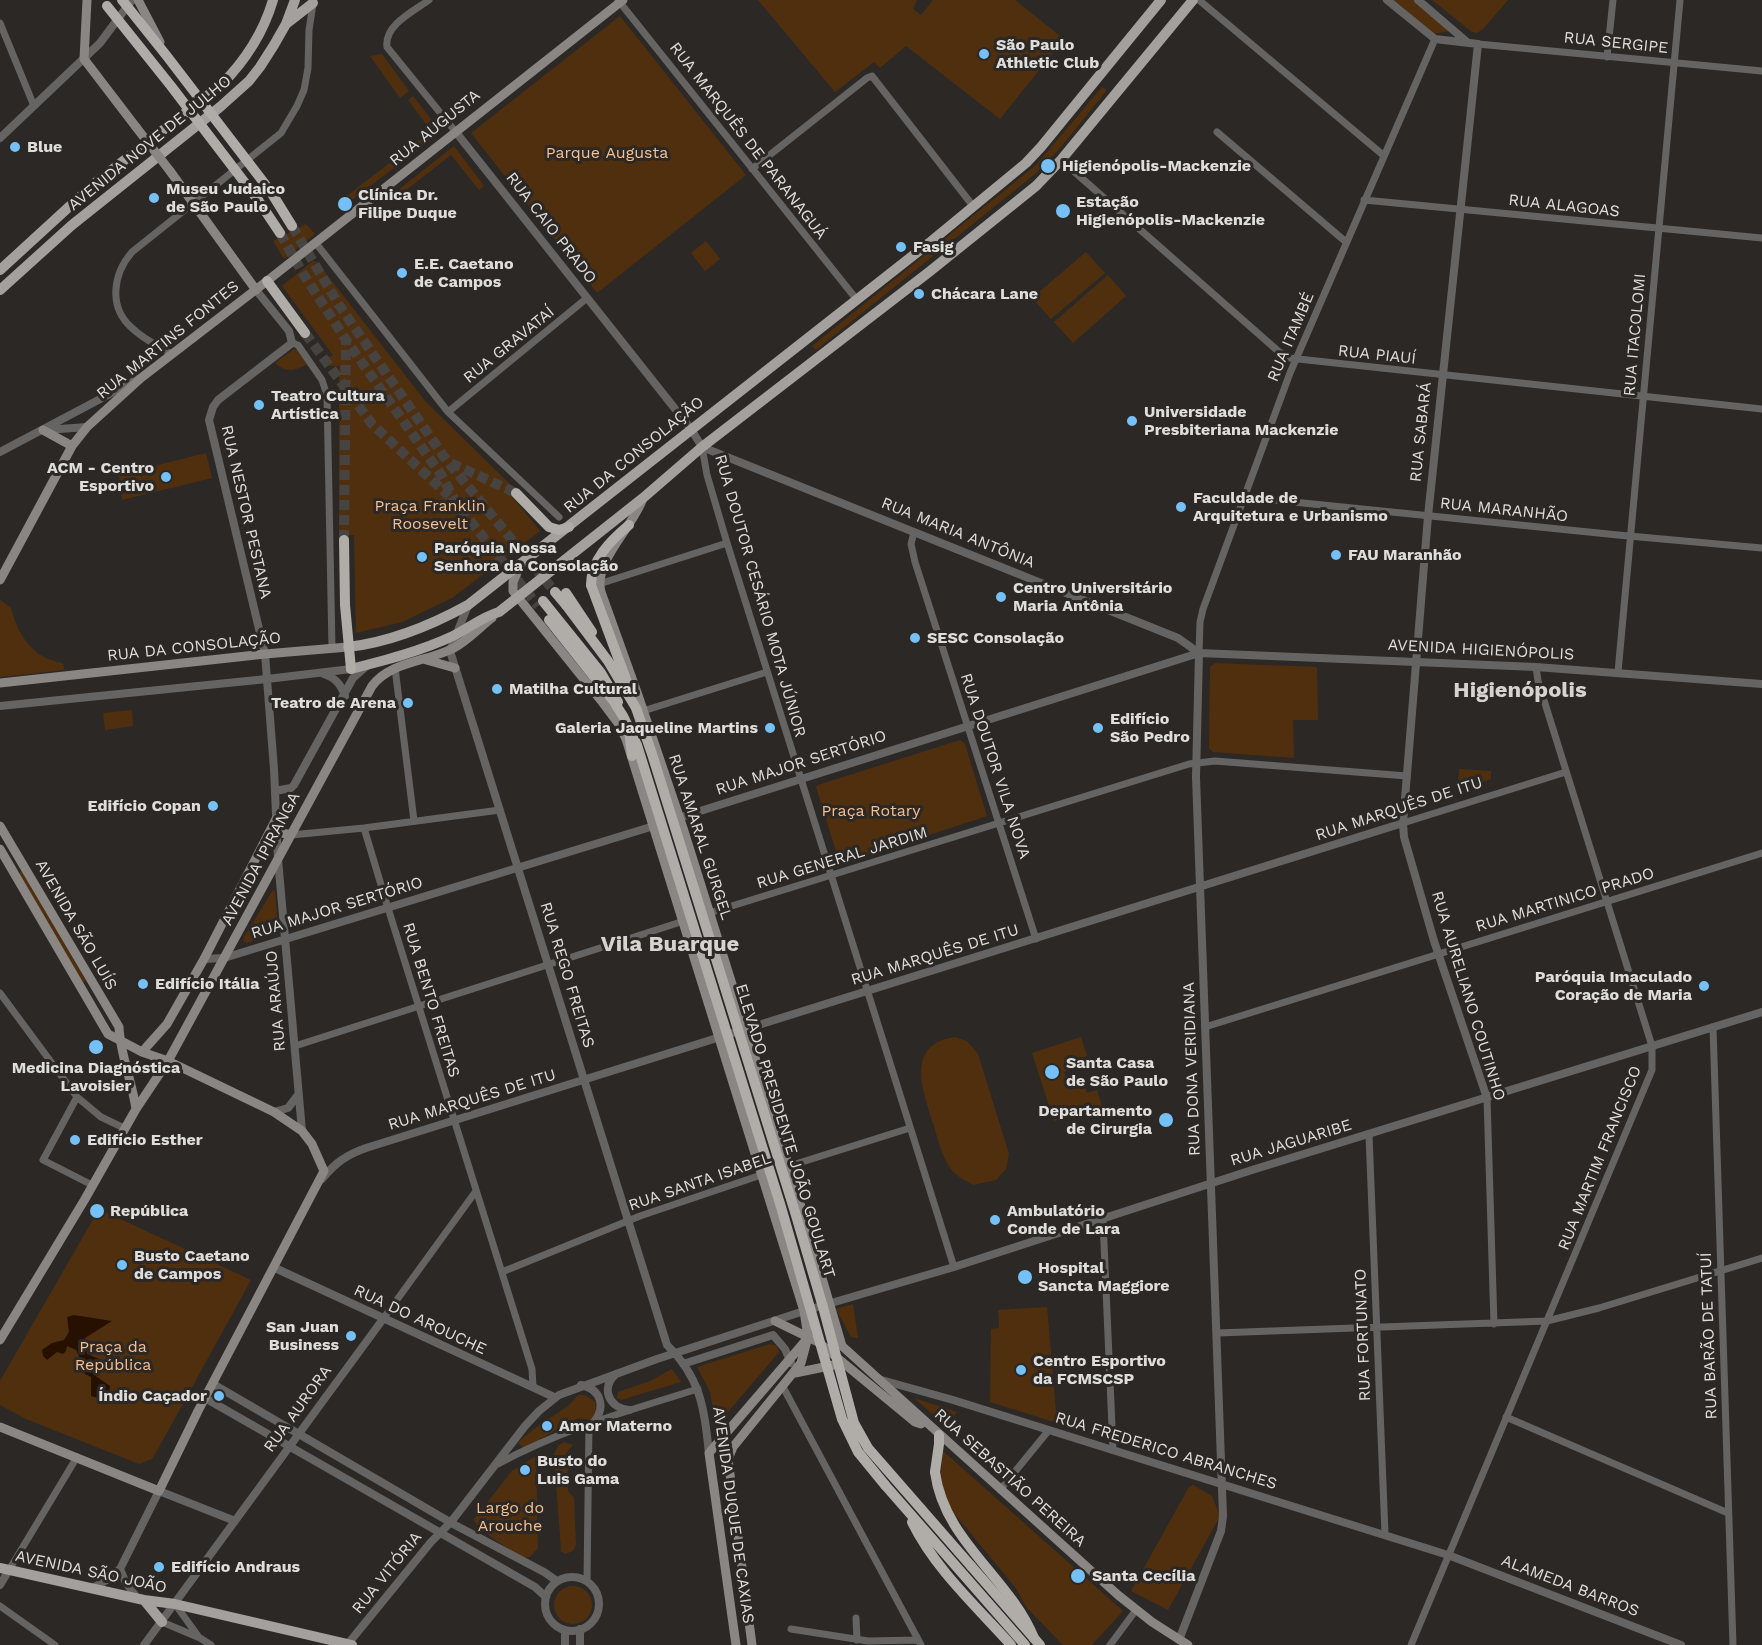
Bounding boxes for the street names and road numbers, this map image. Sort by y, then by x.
street label: RUA SERGIPE [1563,28,1669,58]
street label: RUA MARQUÊS DE PARANAGUÁ [665,39,831,243]
street label: AVENIDA NOVE DE JULHO [65,71,235,215]
street label: RUA AUGUSTA [386,86,484,170]
street label: RUA CAIO PRADO [502,169,600,287]
street label: RUA ALAGOAS [1507,191,1621,221]
street label: RUA ITACOLOMI [1620,273,1650,397]
street label: RUA MARTINS FONTES [93,277,243,403]
street label: RUA ITAMBÉ [1264,289,1318,385]
street label: RUA GRAVATAÍ [460,302,558,388]
street label: RUA PIAUÍ [1337,341,1417,369]
street label: RUA SABARÁ [1406,381,1436,483]
street label: RUA DA CONSOLAÇÃO [560,393,708,517]
street label: RUA NESTOR PESTANA [217,423,275,601]
street label: RUA DOUTOR CESÁRIO MOTA JÚNIOR [710,452,810,740]
street label: RUA MARIA ANTÔNIA [878,493,1038,573]
street label: RUA MARANHÃO [1439,494,1569,526]
street label: RUA DA CONSOLAÇÃO [106,628,282,666]
street label: AVENIDA HIGIENÓPOLIS [1387,636,1575,664]
street label: RUA DOUTOR VILA NOVA [956,671,1034,861]
street label: RUA MAJOR SERTÓRIO [713,726,889,800]
street label: RUA AMARAL GURGEL [664,752,736,922]
street label: RUA MARQUÊS DE ITU [1313,773,1485,845]
street label: AVENIDA IPIRANGA [218,789,304,929]
street label: RUA GENERAL JARDIM [754,823,930,893]
street label: AVENIDA SÃO LUÍS [31,856,121,994]
street label: RUA MARTINICO PRADO [1473,864,1657,936]
street label: RUA MAJOR SERTÓRIO [249,873,425,943]
street label: RUA AURELIANO COUTINHO [1427,889,1509,1103]
street label: RUA REGO FREITAS [536,900,598,1050]
street label: RUA BENTO FREITAS [398,920,464,1080]
street label: RUA MARQUÊS DE ITU [849,920,1021,990]
street label: RUA ARAÚJO [262,950,290,1052]
street label: ELEVADO PRESIDENTE JOÃO GOULART [731,982,839,1280]
street label: RUA DONA VERIDIANA [1179,982,1205,1156]
street label: RUA MARTIM FRANCISCO [1554,1063,1646,1253]
street label: RUA MARQUÊS DE ITU [386,1065,558,1135]
street label: RUA JAGUARIBE [1228,1115,1354,1171]
street label: RUA SANTA ISABEL [626,1149,774,1215]
street label: RUA BARÃO DE TATUÍ [1696,1252,1722,1420]
street label: RUA FORTUNATO [1351,1268,1375,1402]
street label: RUA DO AROUCHE [351,1281,489,1359]
street label: RUA AURORA [260,1362,336,1456]
street label: AVENIDA DUQUE DE CAXIAS [708,1405,758,1625]
street label: RUA SEBASTIÃO PEREIRA [930,1405,1090,1551]
street label: RUA FREDERICO ABRANCHES [1053,1408,1279,1494]
street label: RUA VITÓRIA [348,1528,426,1618]
street label: AVENIDA SÃO JOÃO [13,1547,169,1597]
street label: ALAMEDA BARROS [1498,1551,1642,1621]

